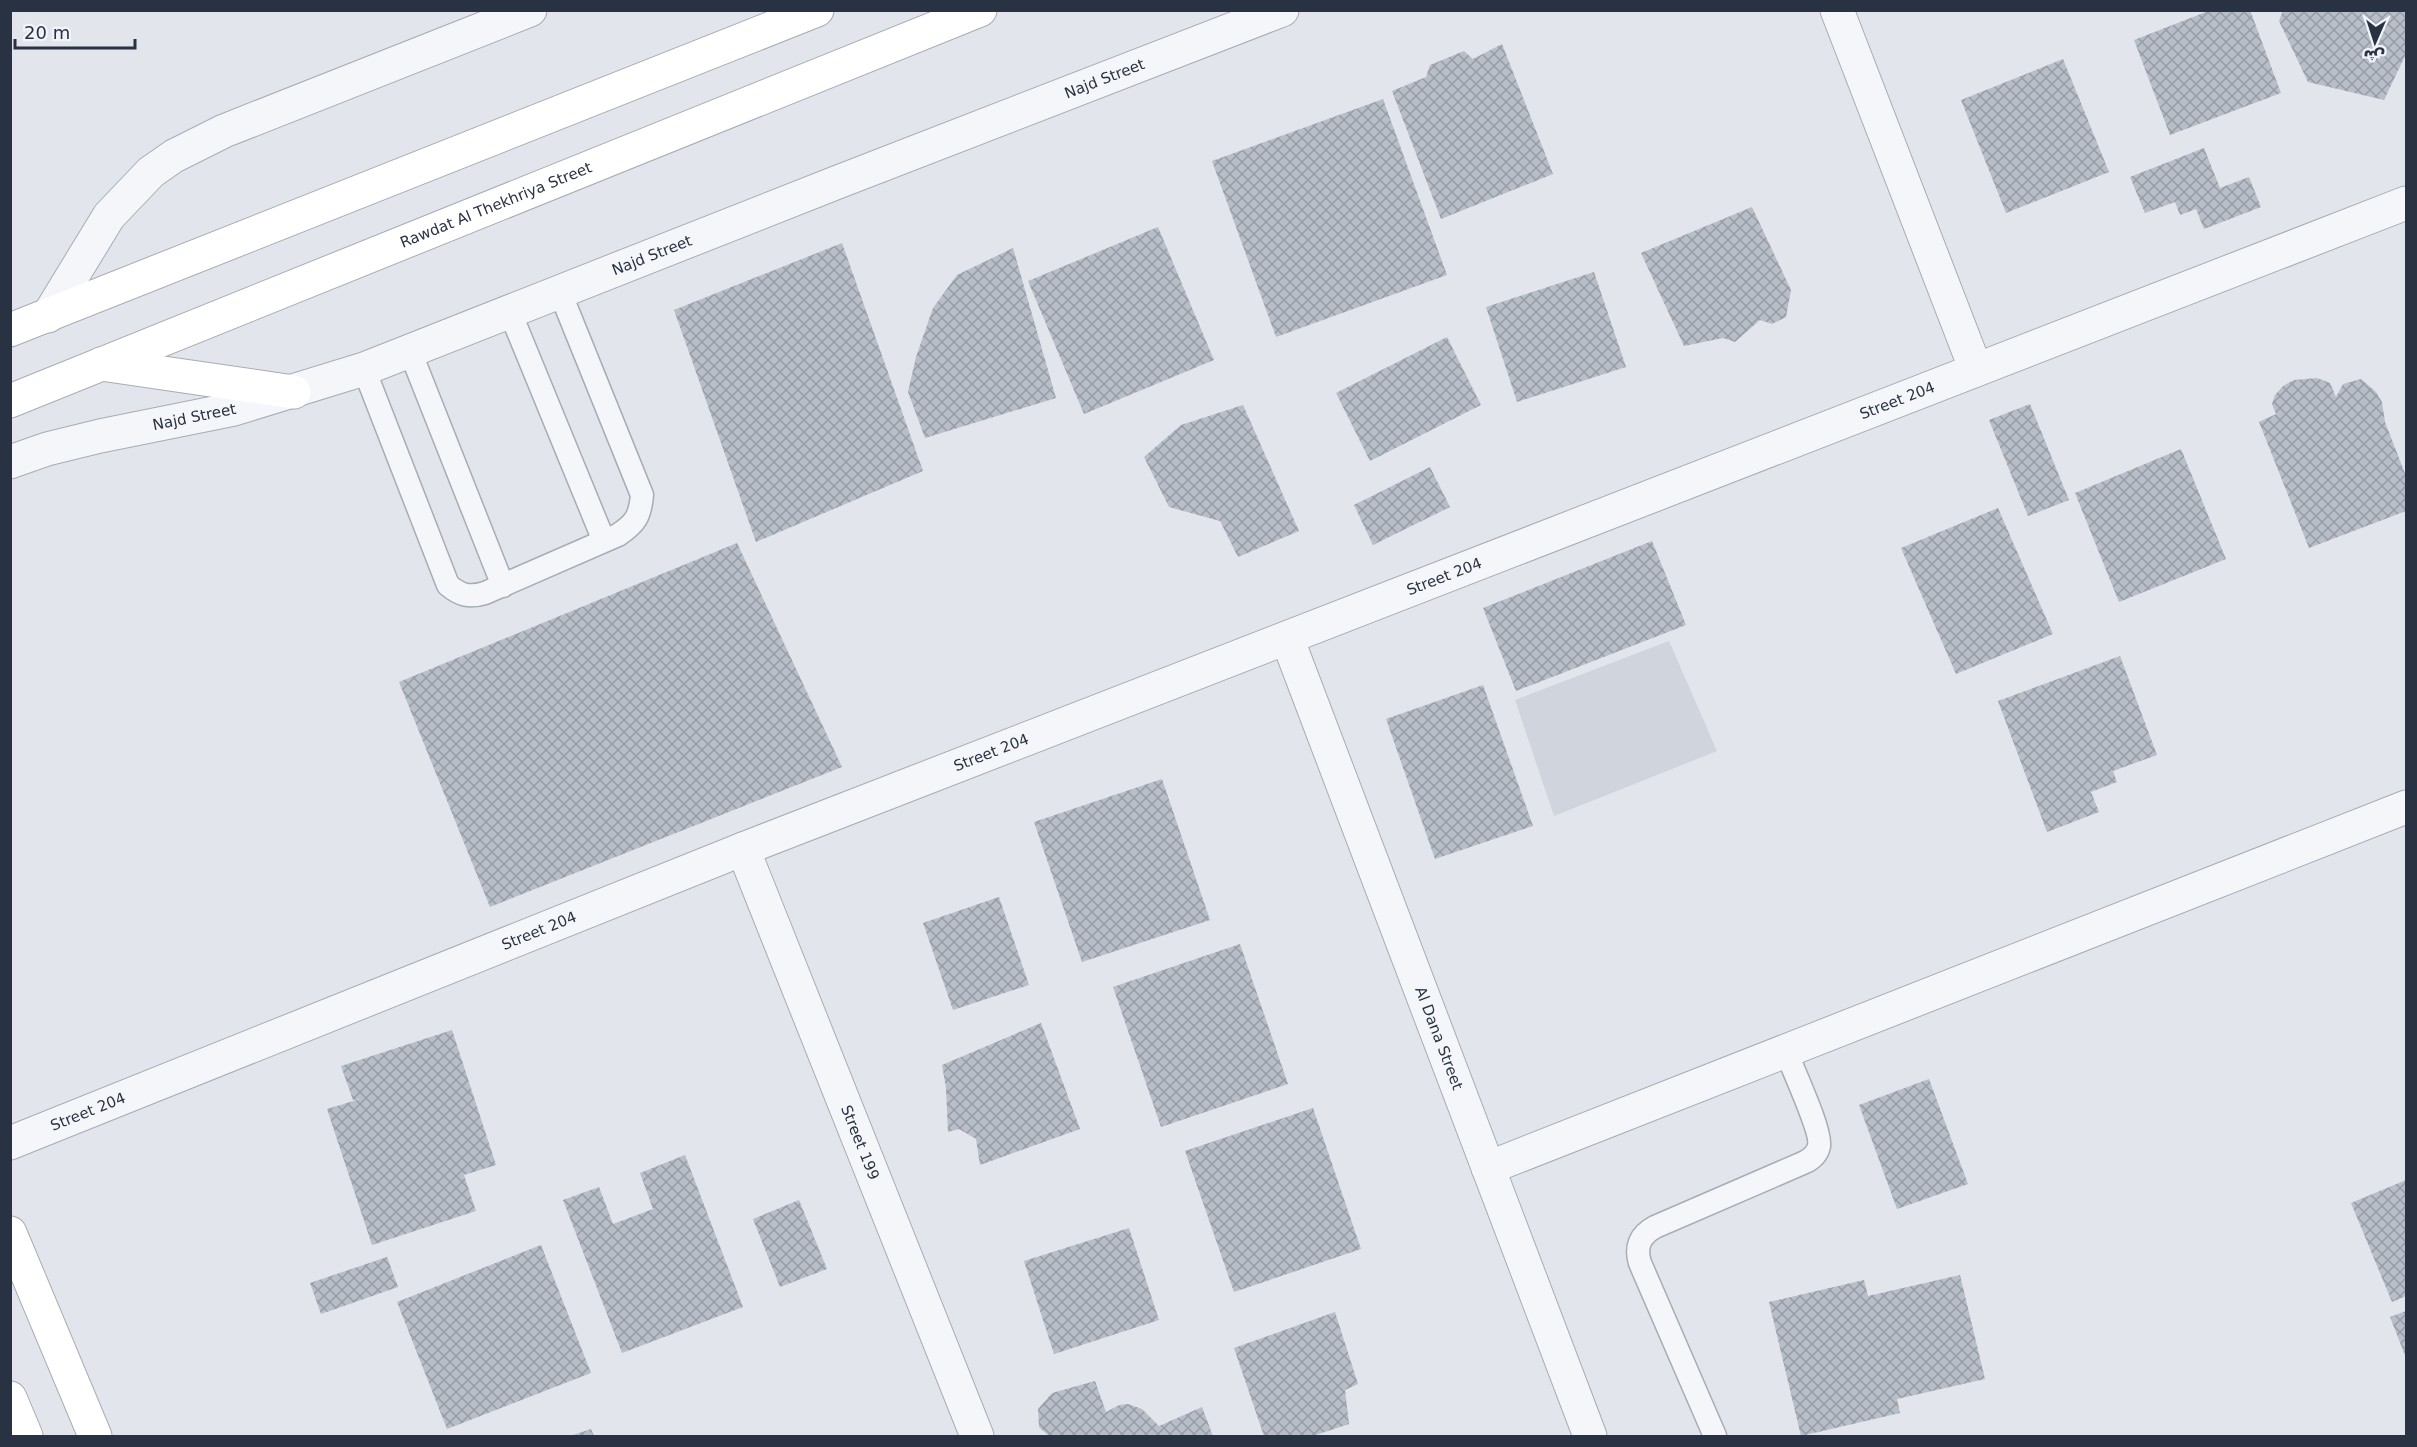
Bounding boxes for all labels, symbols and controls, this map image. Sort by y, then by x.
scale bar [15,12,135,50]
north arrow [2345,12,2405,72]
text: 20 m [24,22,70,43]
text: ش [2363,46,2386,67]
street label: Najd Street [1062,55,1147,102]
street label: Rawdat Al Thekhriya Street [397,158,595,252]
street label: Najd Street [609,231,695,279]
street label: Street 204 [1857,378,1937,423]
street label: Najd Street [151,400,238,434]
street label: Street 204 [1404,554,1484,599]
street label: Street 204 [951,730,1031,775]
street label: Street 204 [499,908,579,954]
street label: Al Dana Street [1411,984,1467,1092]
street label: Street 204 [48,1089,128,1135]
street label: Street 199 [837,1102,883,1183]

